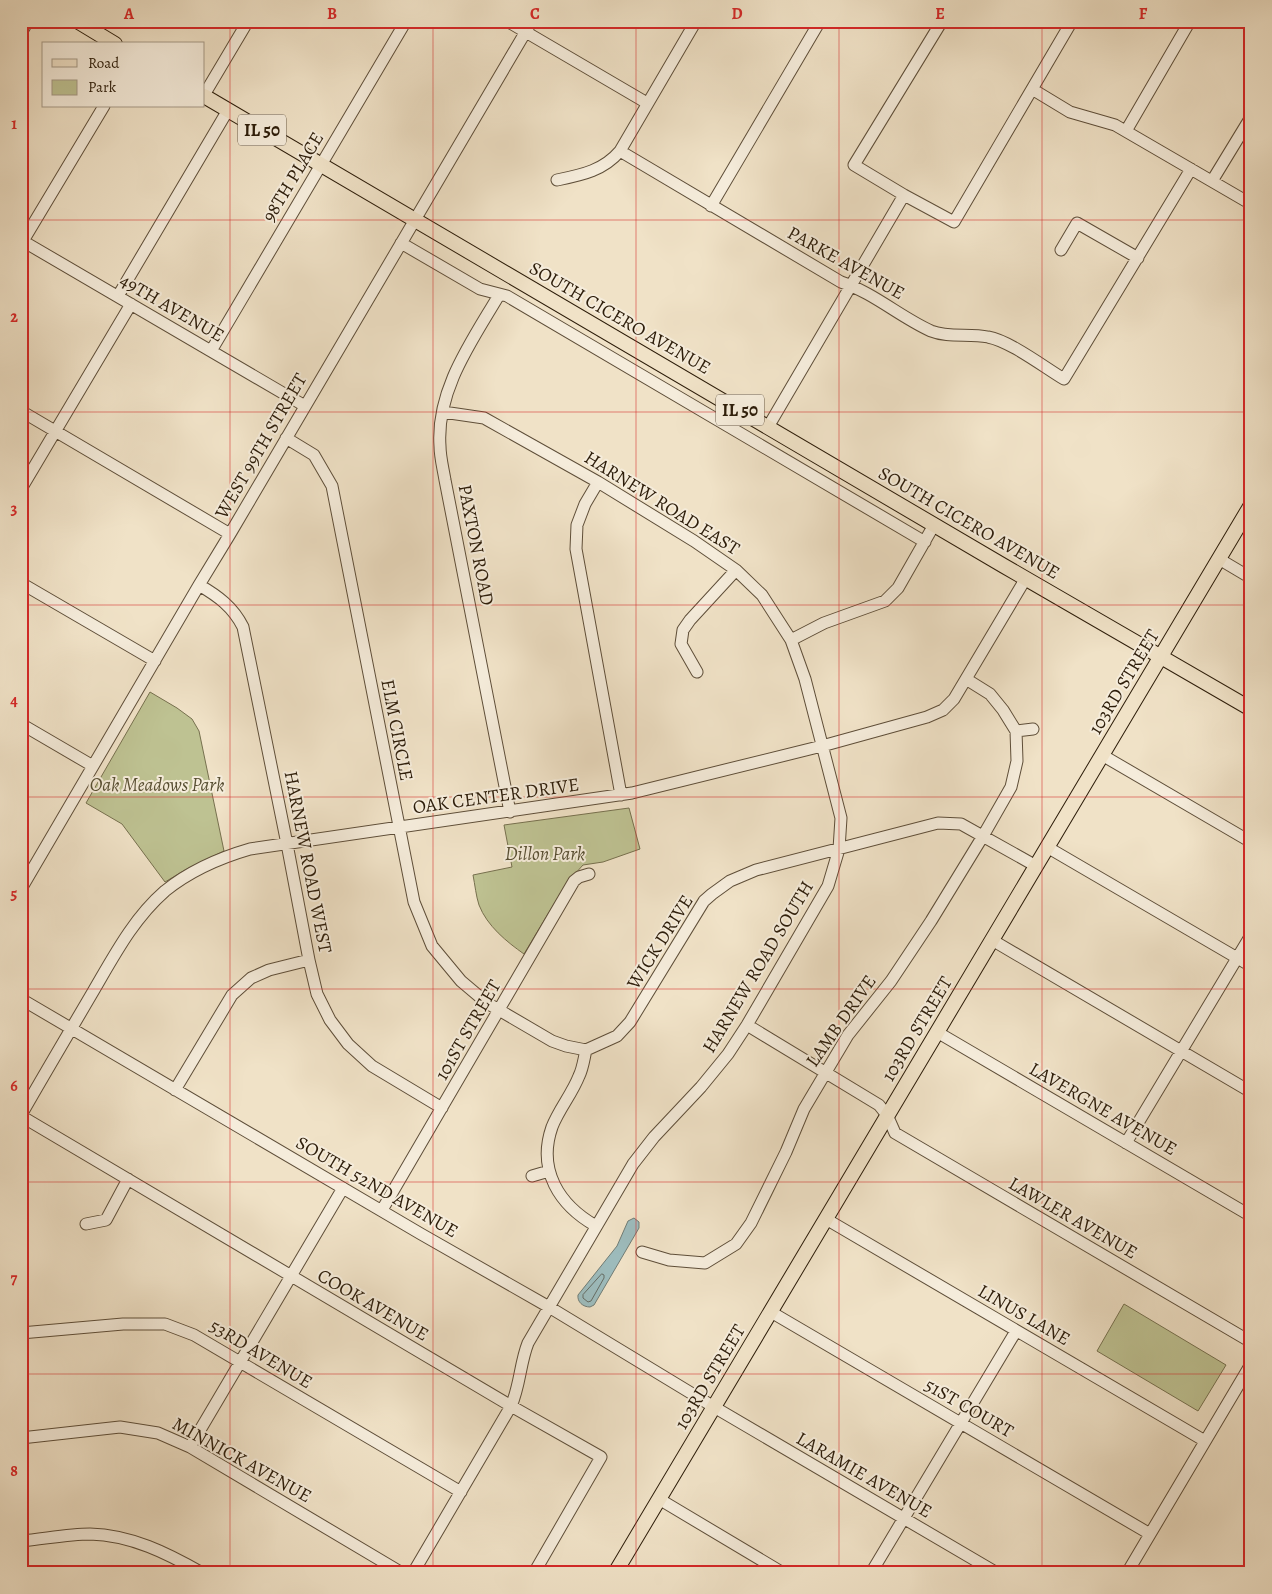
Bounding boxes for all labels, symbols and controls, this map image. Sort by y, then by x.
text: A [123,3,135,25]
text: B [327,3,337,25]
text: C [530,3,540,25]
text: D [731,3,743,25]
text: E [935,3,945,25]
text: F [1139,3,1148,25]
legend [42,42,205,108]
text: Road [88,53,120,73]
text: Park [88,77,117,97]
text: 1 [11,113,17,135]
road number: IL 50 [238,114,286,146]
street label: 98TH PLACE [256,127,330,227]
street label: PARKE AVENUE [783,220,909,306]
street label: SOUTH CICERO AVENUE [524,255,716,381]
street label: 49TH AVENUE [115,268,229,348]
text: 2 [10,306,18,328]
street label: WEST 99TH STREET [208,368,314,524]
road number: IL 50 [716,394,764,426]
street label: HARNEW ROAD EAST [579,445,745,562]
street label: SOUTH CICERO AVENUE [873,460,1065,586]
street label: PAXTON ROAD [452,482,500,608]
text: 3 [11,498,18,520]
street label: 103RD STREET [1082,624,1166,739]
street label: ELM CIRCLE [374,677,420,783]
text: 4 [10,690,18,712]
street label: HARNEW ROAD WEST [278,769,339,956]
street label: OAK CENTER DRIVE [411,771,581,821]
park label: Oak Meadows Park [90,772,224,798]
park label: Dillon Park [505,841,585,867]
street label: HARNEW ROAD SOUTH [696,876,820,1058]
text: 5 [11,883,18,905]
street label: WICK DRIVE [620,890,699,995]
street label: LAMB DRIVE [800,970,882,1072]
street label: 103RD STREET [875,971,959,1086]
street label: 101ST STREET [429,974,508,1085]
street label: LAVERGNE AVENUE [1024,1056,1182,1162]
text: 6 [10,1075,18,1097]
street label: SOUTH 52ND AVENUE [291,1130,463,1244]
street label: LAWLER AVENUE [1004,1171,1142,1265]
street label: COOK AVENUE [313,1263,433,1347]
text: 7 [11,1268,18,1290]
street label: LINUS LANE [973,1278,1075,1352]
street label: 53RD AVENUE [205,1313,317,1395]
street label: 103RD STREET [668,1319,752,1434]
street label: 51ST COURT [920,1372,1019,1444]
street label: MINNICK AVENUE [168,1411,316,1509]
street label: LARAMIE AVENUE [791,1426,937,1524]
text: 8 [10,1460,18,1482]

